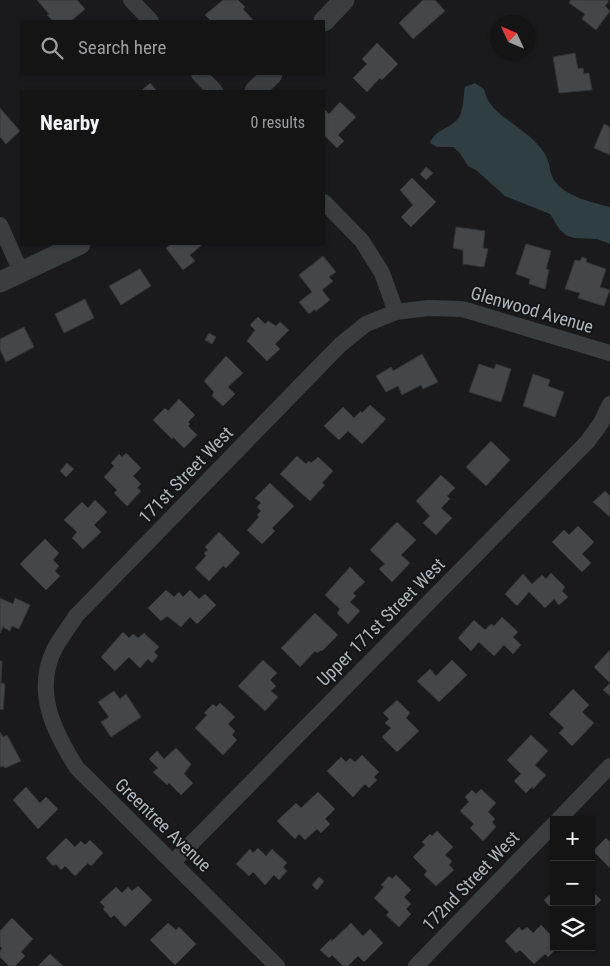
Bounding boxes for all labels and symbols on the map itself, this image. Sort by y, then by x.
north arrow [490,15,535,60]
street label: Glenwood Avenue [468,282,596,337]
street label: 171st Street West [134,422,237,527]
street label: Upper 171st Street West [312,553,449,690]
street label: Greentree Avenue [111,774,216,876]
street label: 172nd Street West [418,827,523,935]

